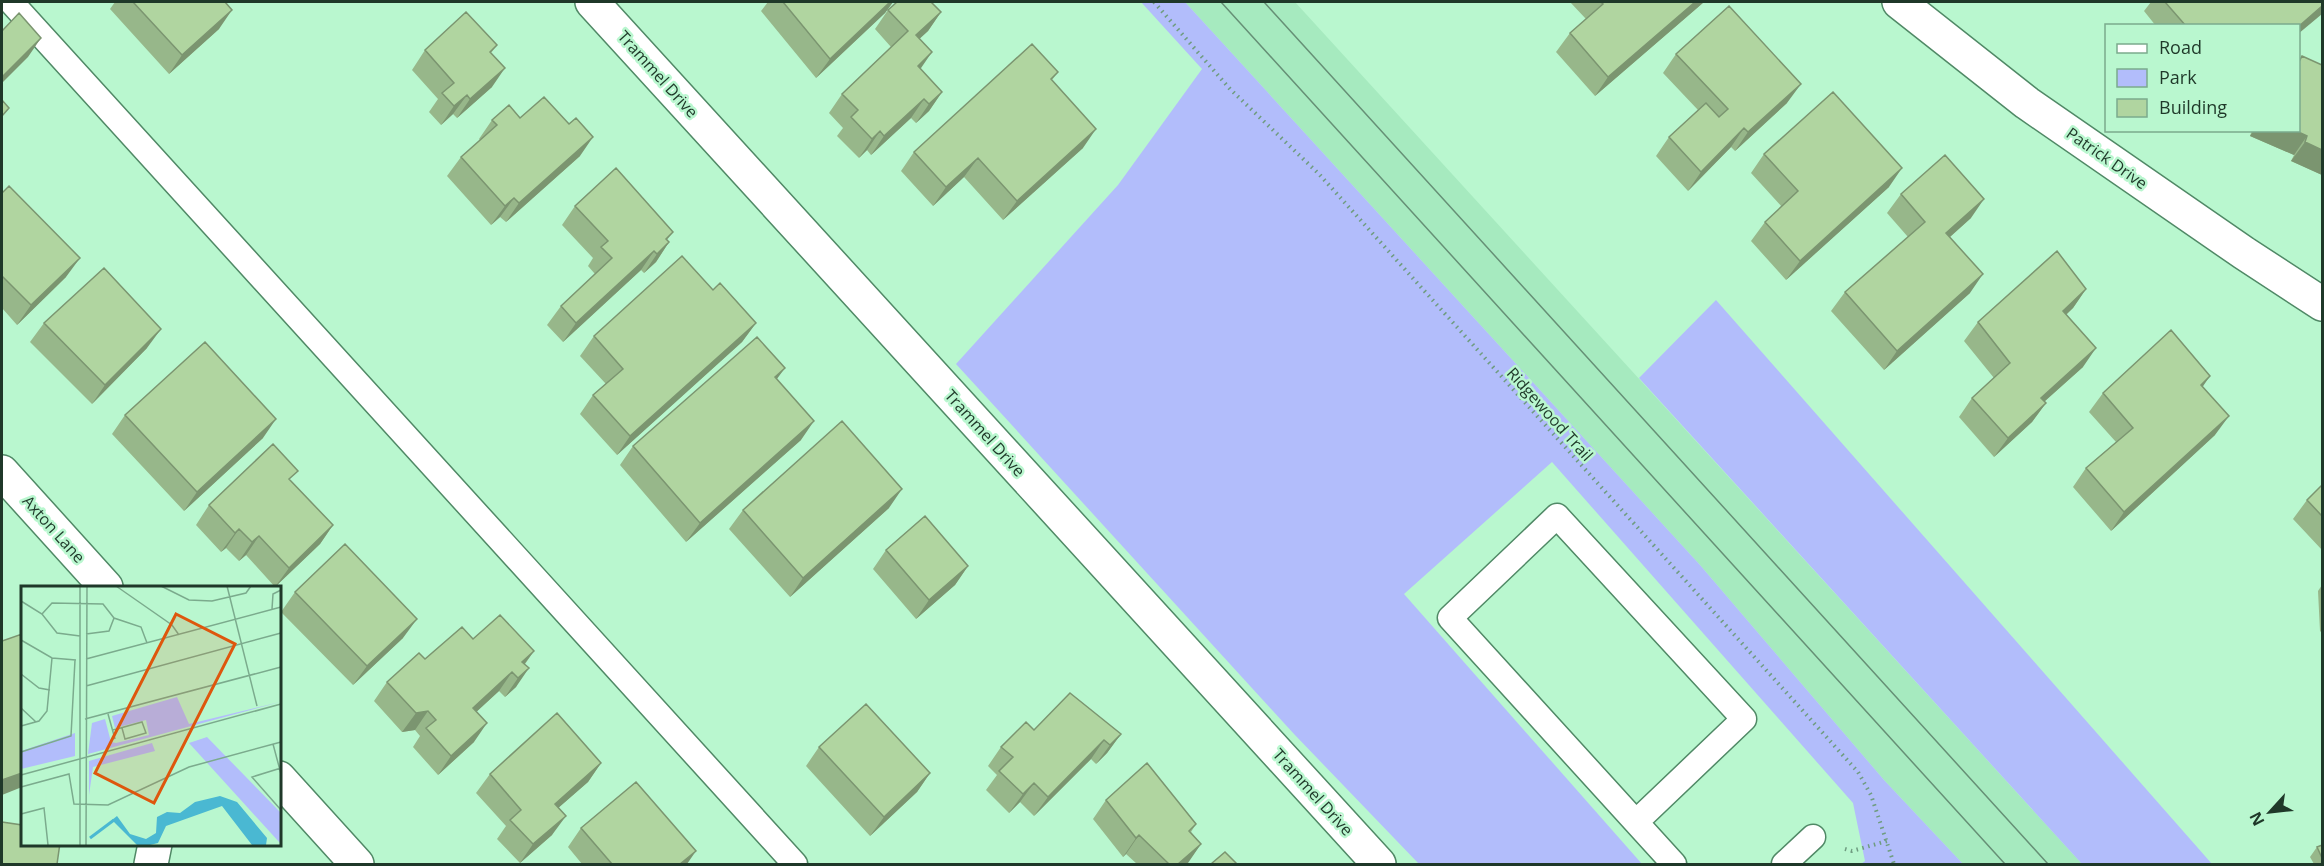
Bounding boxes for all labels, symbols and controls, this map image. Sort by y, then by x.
legend [2105,24,2300,132]
street label: Trammel Drive [613,26,703,122]
text: Road [2159,35,2202,59]
text: Park [2159,65,2197,89]
text: Building [2159,95,2227,119]
street label: Patrick Drive [2062,122,2152,194]
street label: Ridgewood Trail [1502,362,1598,466]
street label: Trammel Drive [940,385,1030,481]
street label: Axton Lane [18,490,90,568]
inset map [21,586,280,845]
street label: Trammel Drive [1268,744,1358,840]
north arrow [2240,782,2300,842]
text: N [2244,808,2269,830]

